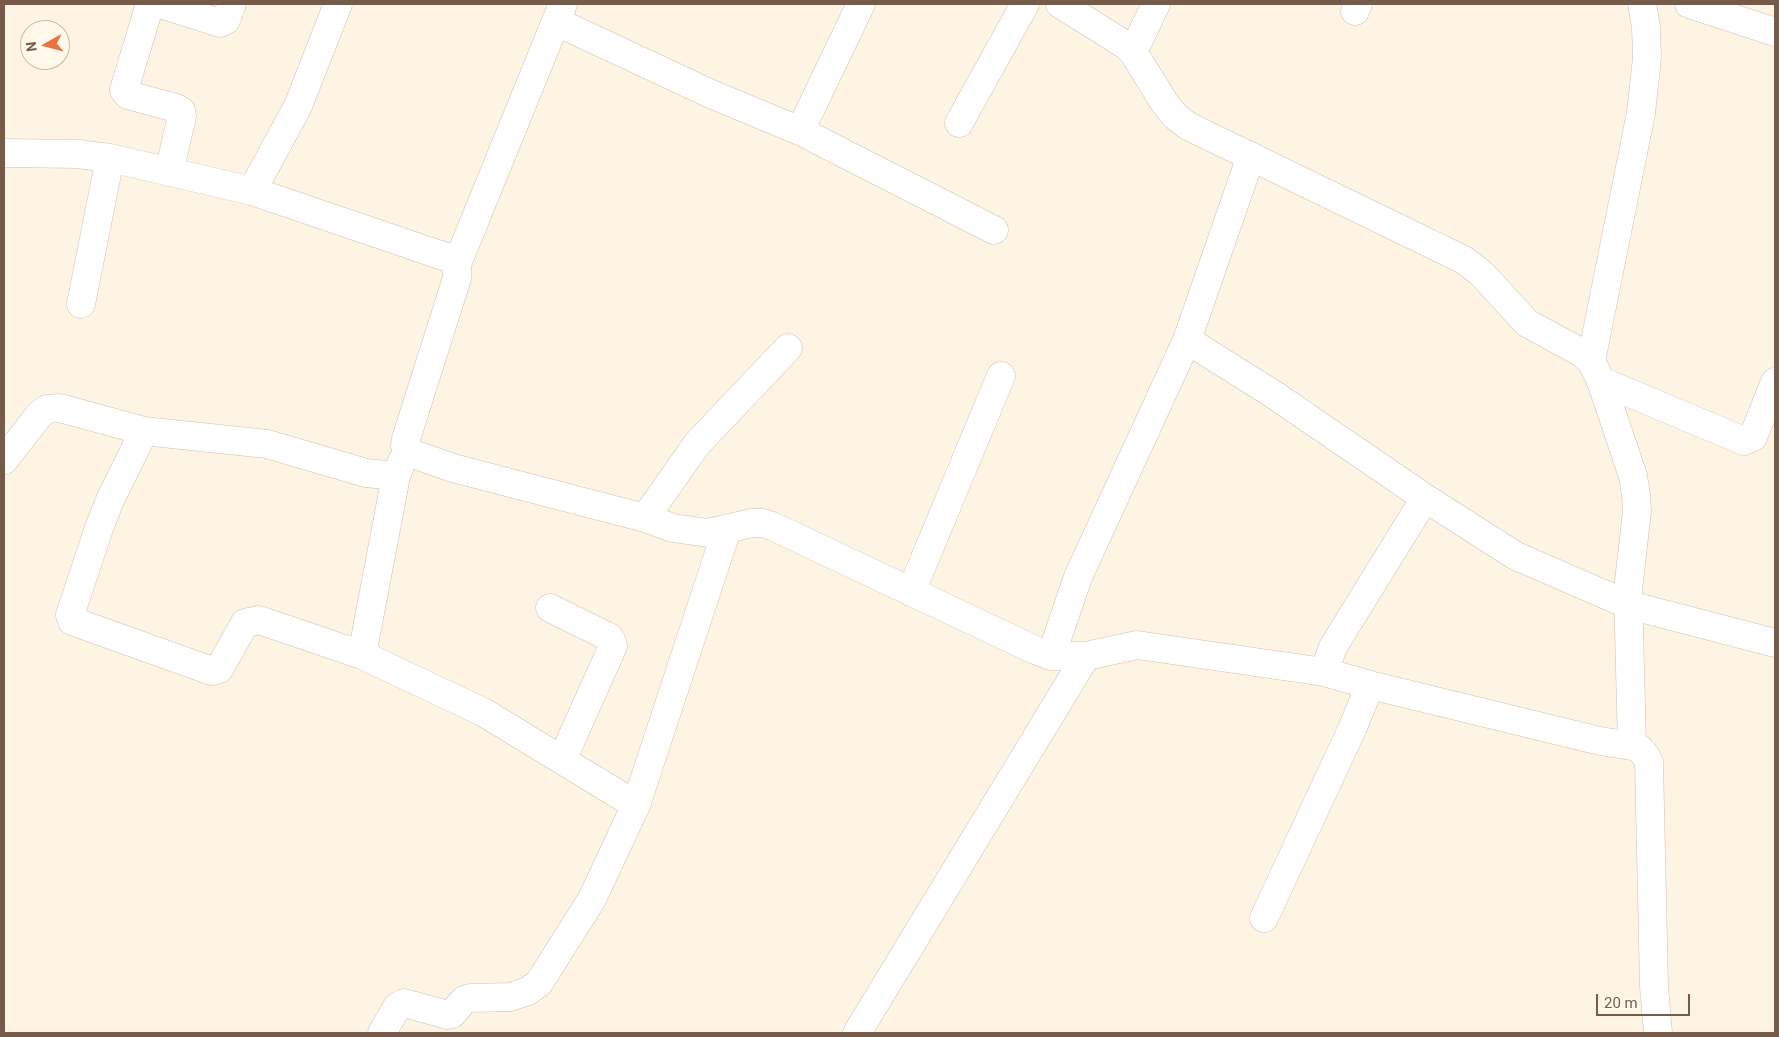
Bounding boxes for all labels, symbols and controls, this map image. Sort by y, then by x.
north arrow [20,20,70,70]
text: N [23,41,40,53]
scale bar [1599,984,1693,1016]
text: 20 m [1604,994,1638,1012]

